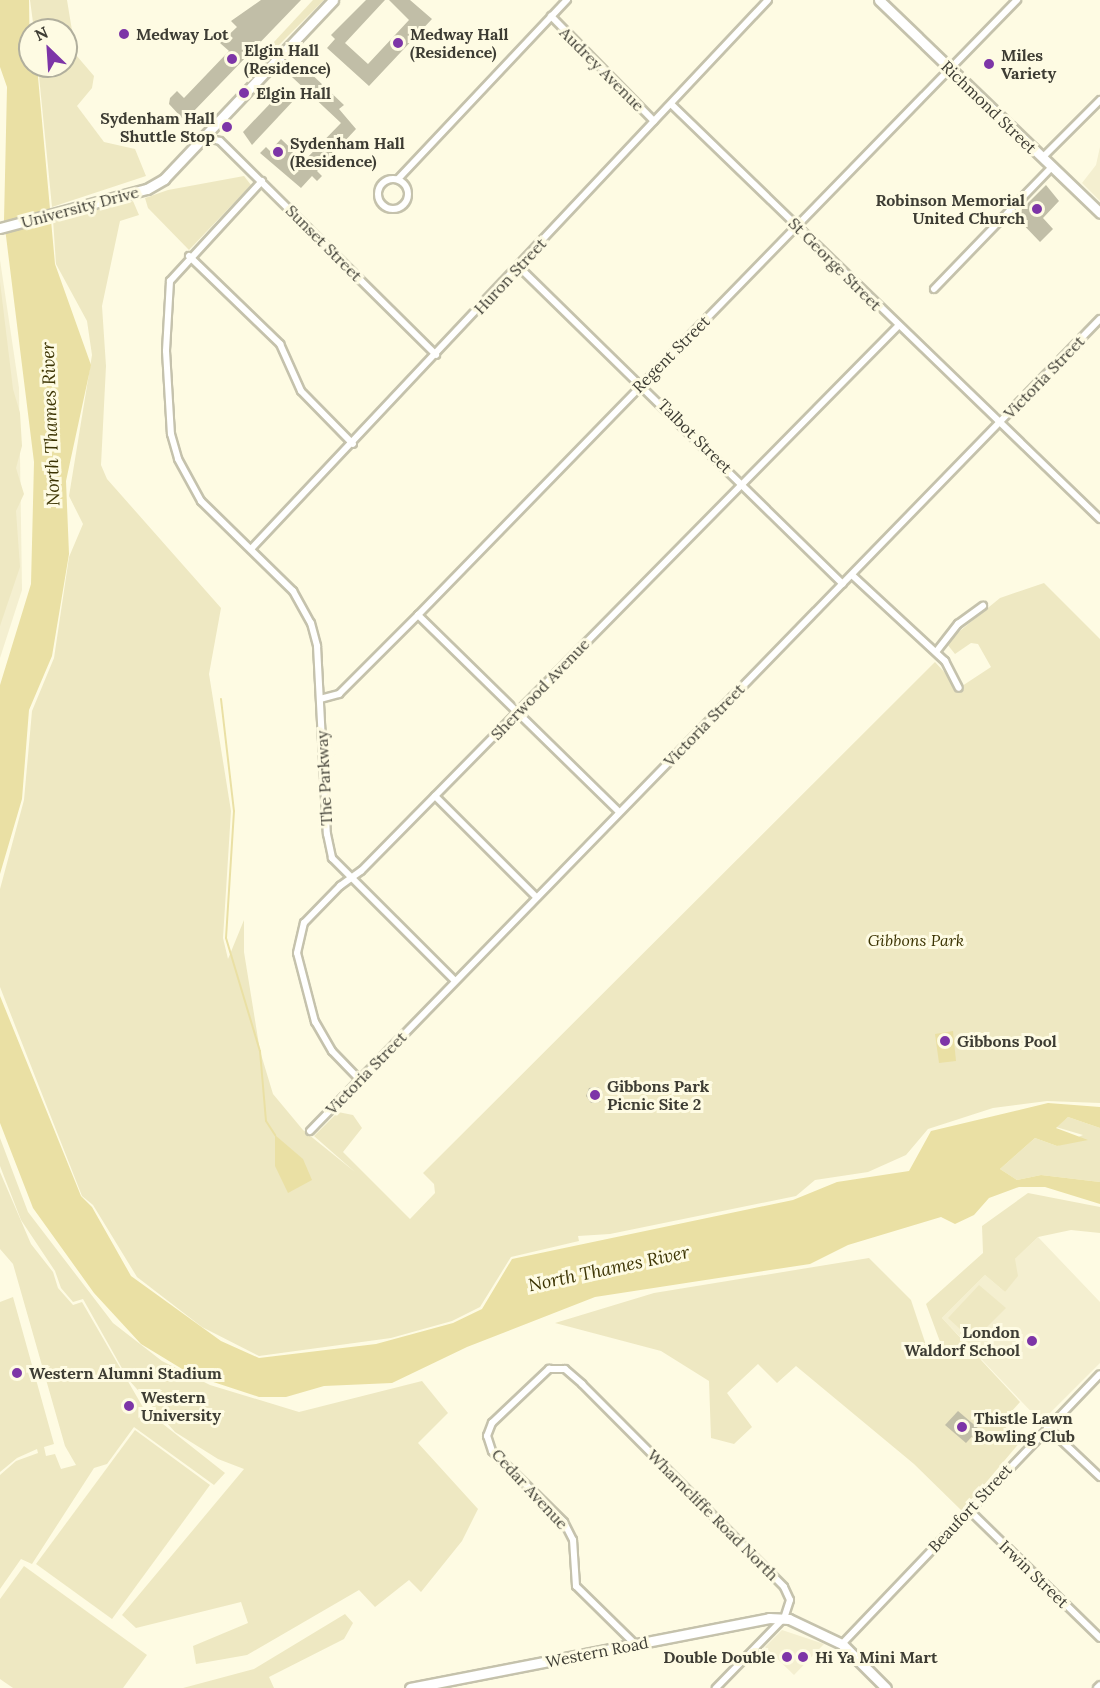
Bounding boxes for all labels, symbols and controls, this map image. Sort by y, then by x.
north arrow [18,18,78,78]
text: N [31,22,51,45]
street label: Audrey Avenue [556,23,648,115]
place label: Medway Lot [136,24,229,44]
place label: Medway Hall (Residence) [410,24,508,62]
marker: Medway Lot [117,27,131,41]
marker: Medway Hall (Residence) [391,36,405,50]
place label: Elgin Hall (Residence) [244,40,331,78]
place label: Miles Variety [1001,45,1056,83]
marker: Elgin Hall (Residence) [225,52,239,66]
street label: Richmond Street [937,57,1041,157]
marker: Miles Variety [982,57,996,71]
place label: Elgin Hall [256,83,331,103]
marker: Elgin Hall [237,86,251,100]
place label: Sydenham Hall Shuttle Stop [100,108,215,146]
marker: Sydenham Hall Shuttle Stop [220,120,234,134]
place label: Sydenham Hall (Residence) [290,133,405,171]
marker: Sydenham Hall (Residence) [271,145,285,159]
street label: University Drive [19,182,141,232]
place label: Robinson Memorial United Church [876,190,1025,228]
street label: Sunset Street [282,201,366,285]
marker: Robinson Memorial United Church [1030,202,1044,216]
street label: St George Street [785,214,885,314]
street label: Huron Street [470,234,550,318]
street label: Regent Street [628,311,714,397]
street label: Victoria Street [1000,332,1088,422]
water label: North Thames River [37,342,65,506]
street label: Talbot Street [654,395,736,477]
street label: Sherwood Avenue [487,634,593,744]
street label: Victoria Street [660,680,748,770]
street label: The Parkway [312,730,336,826]
park label: Gibbons Park [868,930,964,950]
street label: Victoria Street [322,1028,410,1118]
place label: Gibbons Pool [957,1031,1057,1051]
marker: Gibbons Pool [938,1034,952,1048]
place label: Gibbons Park Picnic Site 2 [607,1076,709,1114]
marker: Gibbons Park Picnic Site 2 [588,1088,602,1102]
water label: North Thames River [526,1241,692,1297]
place label: London Waldorf School [904,1322,1020,1360]
marker: London Waldorf School [1025,1334,1039,1348]
place label: Western Alumni Stadium [29,1363,222,1383]
marker: Western Alumni Stadium [10,1366,24,1380]
place label: Western University [141,1387,221,1425]
marker: Western University [122,1399,136,1413]
place label: Thistle Lawn Bowling Club [974,1408,1075,1446]
marker: Thistle Lawn Bowling Club [955,1420,969,1434]
street label: Cedar Avenue [488,1445,572,1533]
street label: Wharncliffe Road North [643,1445,783,1585]
street label: Beaufort Street [924,1460,1016,1556]
street label: Irwin Street [995,1536,1073,1612]
street label: Western Road [544,1633,650,1671]
place label: Double Double [663,1647,775,1667]
place label: Hi Ya Mini Mart [815,1647,938,1667]
marker: Double Double [780,1650,794,1664]
marker: Hi Ya Mini Mart [796,1650,810,1664]

